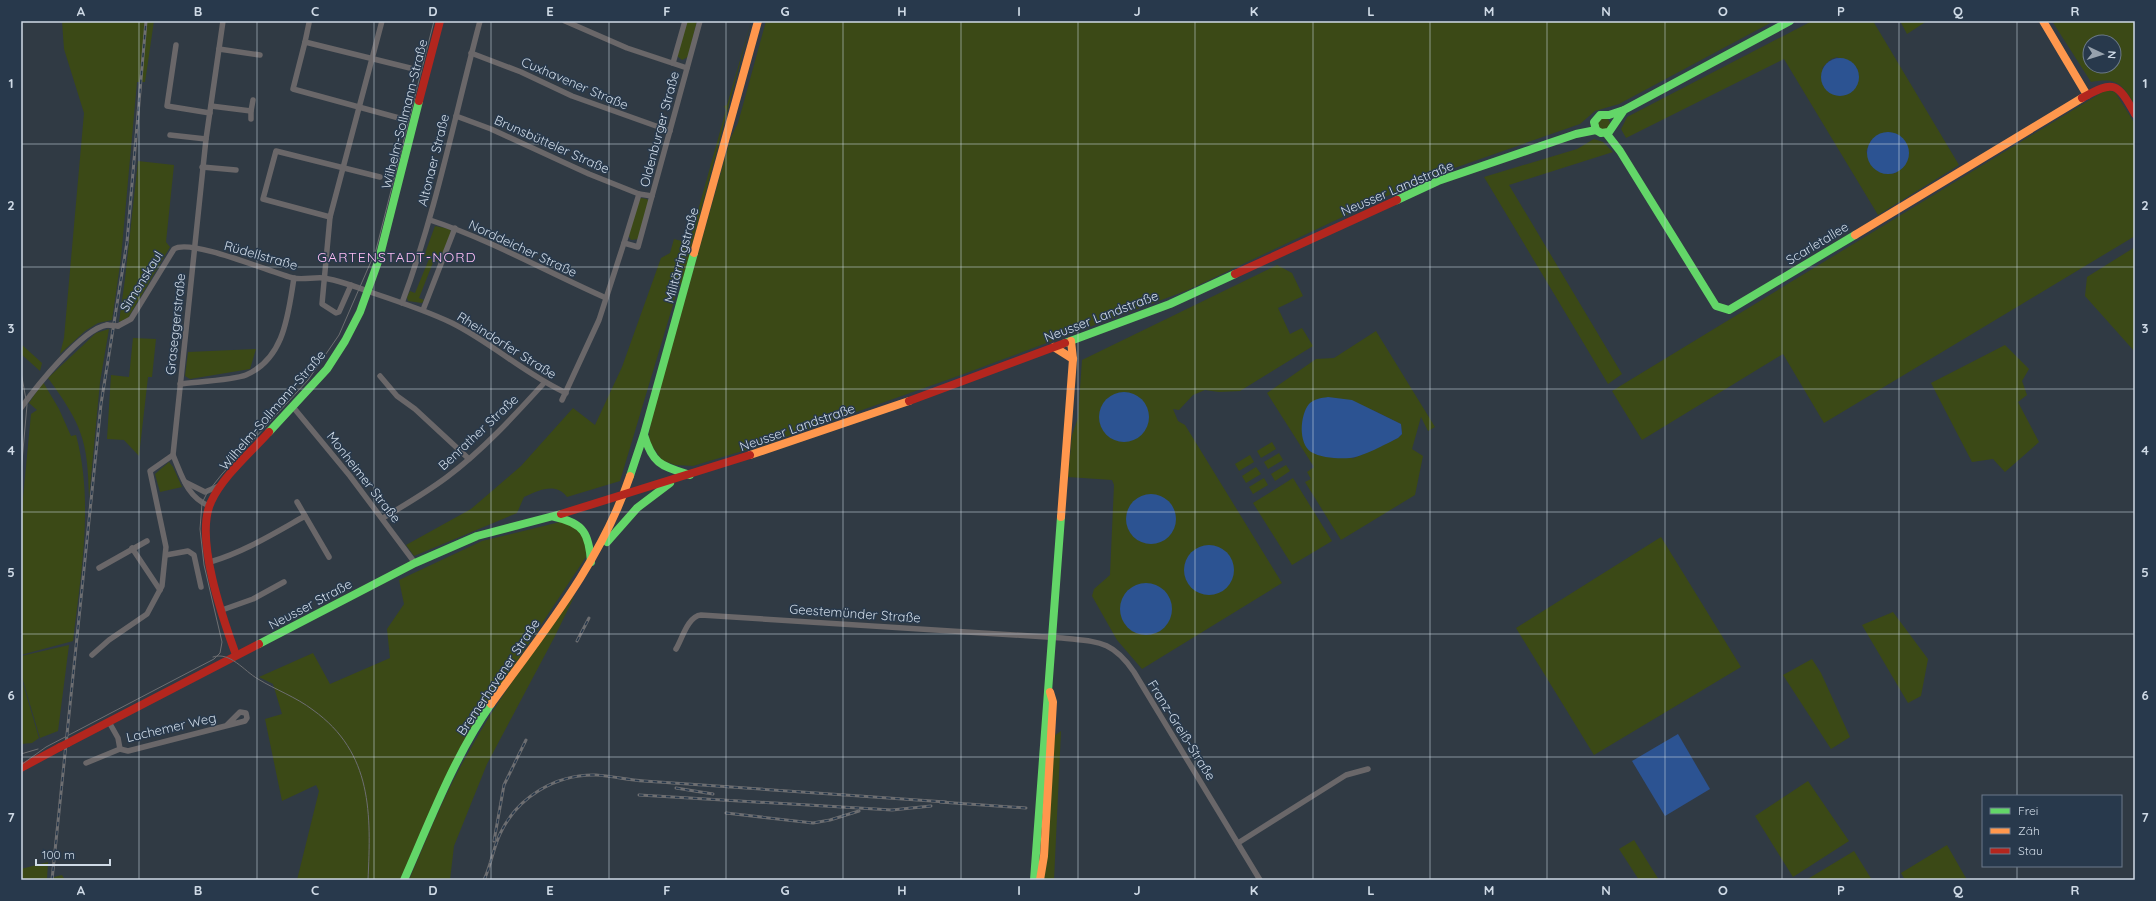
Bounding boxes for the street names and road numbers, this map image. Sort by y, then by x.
street label: Wilhelm-Sollmann-Straße [378,38,430,190]
street label: Cuxhavener Straße [519,53,631,113]
street label: Oldenburger Straße [636,69,682,189]
street label: Brunsbütteler Straße [492,111,612,177]
street label: Altonaer Straße [414,112,452,208]
street label: Neusser Landstraße [1338,157,1456,219]
street label: Militärringstraße [661,205,701,305]
street label: Norddeicher Straße [466,216,580,280]
street label: Scarletallee [1783,218,1851,268]
street label: Rüdellstraße [222,237,300,273]
street label: Simonskaul [116,248,166,314]
street label: Graseggerstraße [162,272,188,376]
street label: Neusser Landstraße [1042,287,1160,345]
street label: Rheindorfer Straße [454,308,560,382]
street label: Wilhelm-Sollmann-Straße [216,347,328,473]
street label: Benrather Straße [435,391,521,473]
street label: Neusser Landstraße [737,400,857,454]
street label: Monheimer Straße [324,428,404,526]
street label: Neusser Straße [266,575,354,633]
street label: Geestemünder Straße [789,600,921,626]
street label: Bremerhavener Straße [453,616,543,738]
street label: Franz-Greiß-Straße [1145,677,1219,783]
street label: Lachemer Weg [124,709,218,745]

